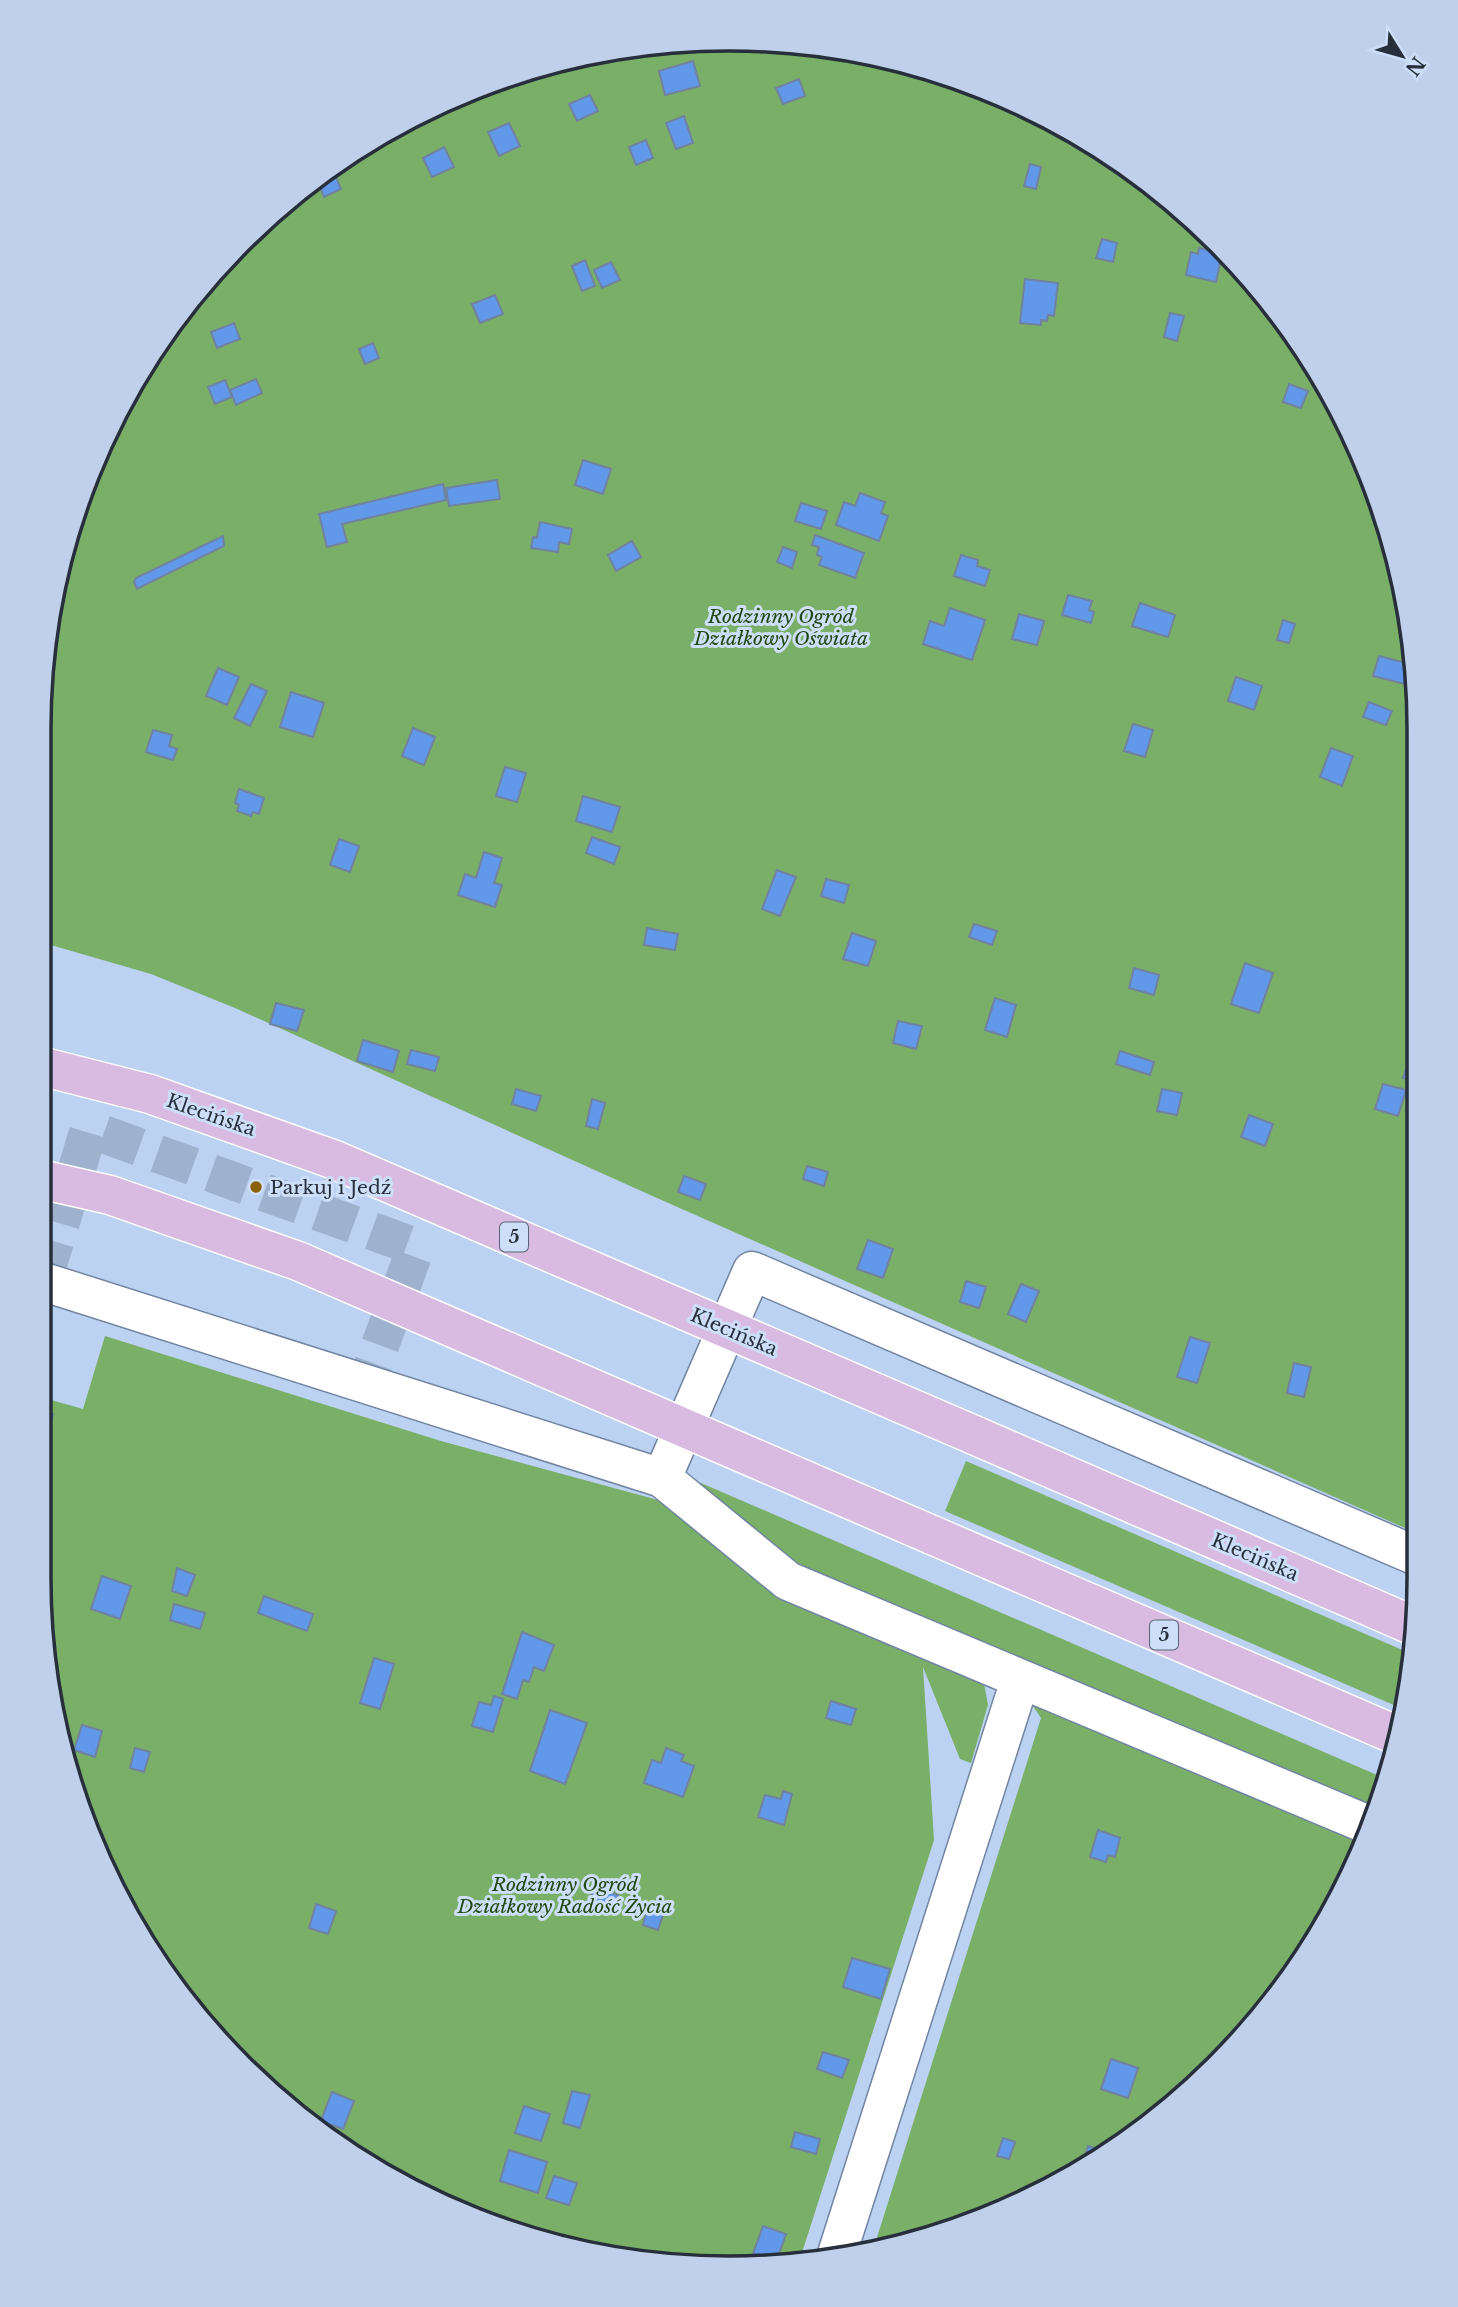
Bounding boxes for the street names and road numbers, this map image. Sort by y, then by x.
street label: Klecińska [164,1089,259,1141]
road number: 5 [500,1222,528,1252]
street label: Klecińska [687,1303,781,1361]
street label: Klecińska [1208,1528,1302,1586]
road number: 5 [1150,1620,1178,1650]

